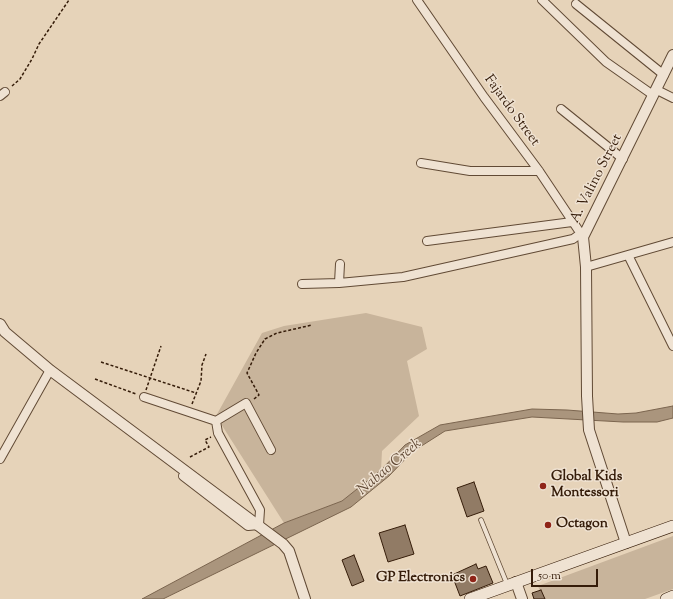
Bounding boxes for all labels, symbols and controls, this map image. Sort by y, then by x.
street label: Fajardo Street [480,72,542,150]
street label: A. Valino Street [567,132,627,226]
water label: Nabao Creek [354,436,426,500]
place label: Global Kids Montessori [551,470,622,502]
marker: Global Kids Montessori [538,481,548,491]
place label: Octagon [556,517,608,533]
marker: Octagon [543,520,553,530]
scale bar [533,561,600,587]
text: 50 m [538,567,561,585]
place label: GP Electronics [376,571,465,587]
marker: GP Electronics [468,574,478,584]

